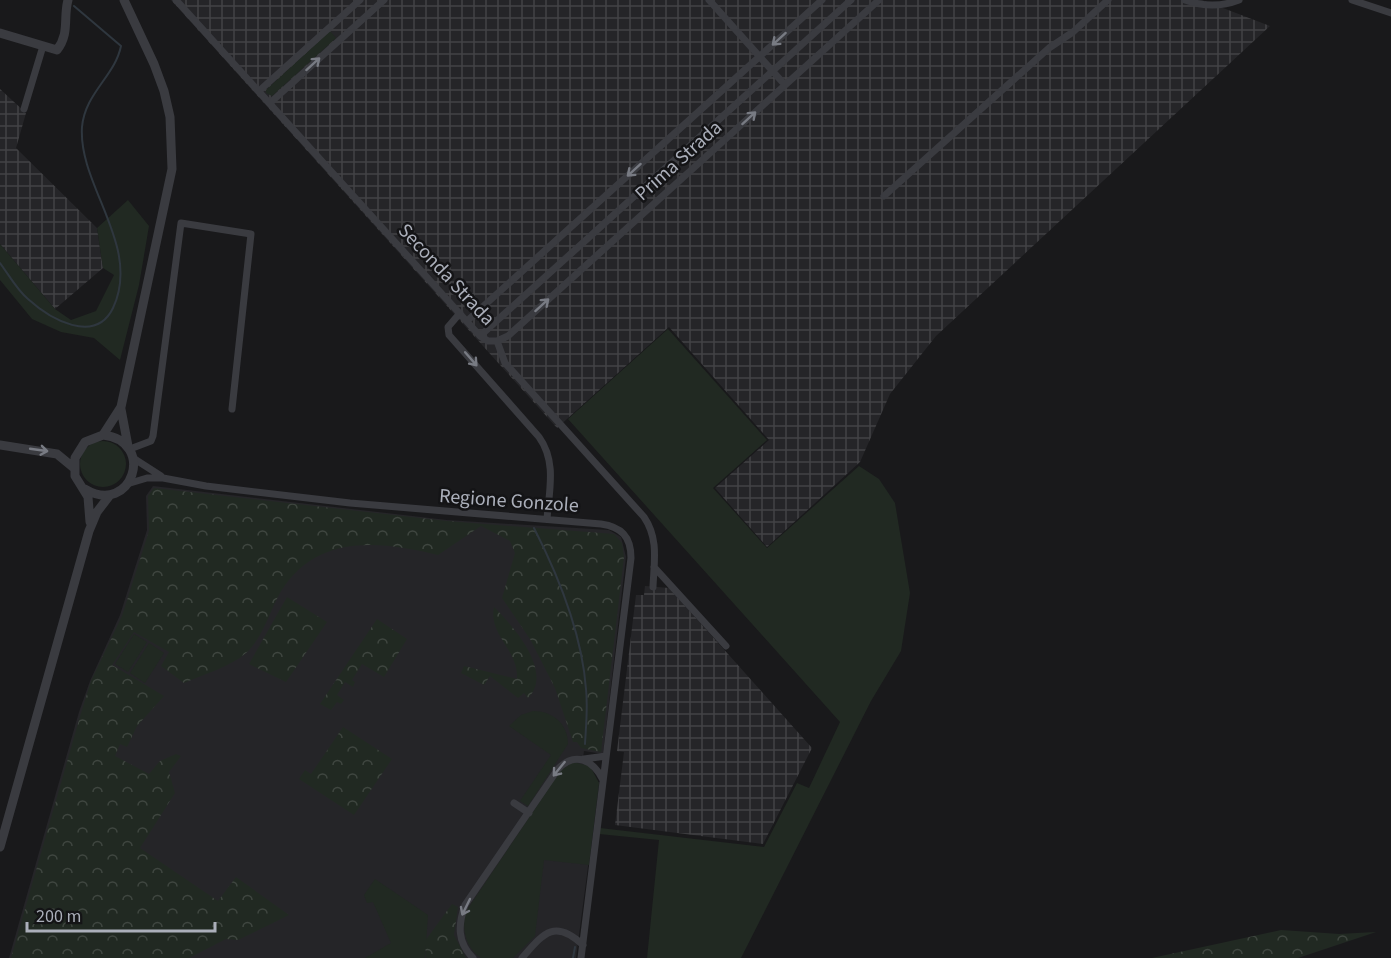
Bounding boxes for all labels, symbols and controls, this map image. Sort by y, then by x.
one-way arrow [772,32,787,46]
one-way arrow [306,57,321,71]
one-way arrow [741,111,756,125]
street label: Prima Strada [629,114,728,207]
one-way arrow [627,163,642,177]
street label: Seconda Strada [391,217,501,332]
one-way arrow [534,298,549,312]
one-way arrow [464,351,477,367]
one-way arrow [29,445,49,456]
street label: Regione Gonzole [438,482,580,520]
one-way arrow [552,761,565,777]
scale bar [27,895,214,933]
one-way arrow [459,897,471,915]
text: 200 m [36,904,81,929]

